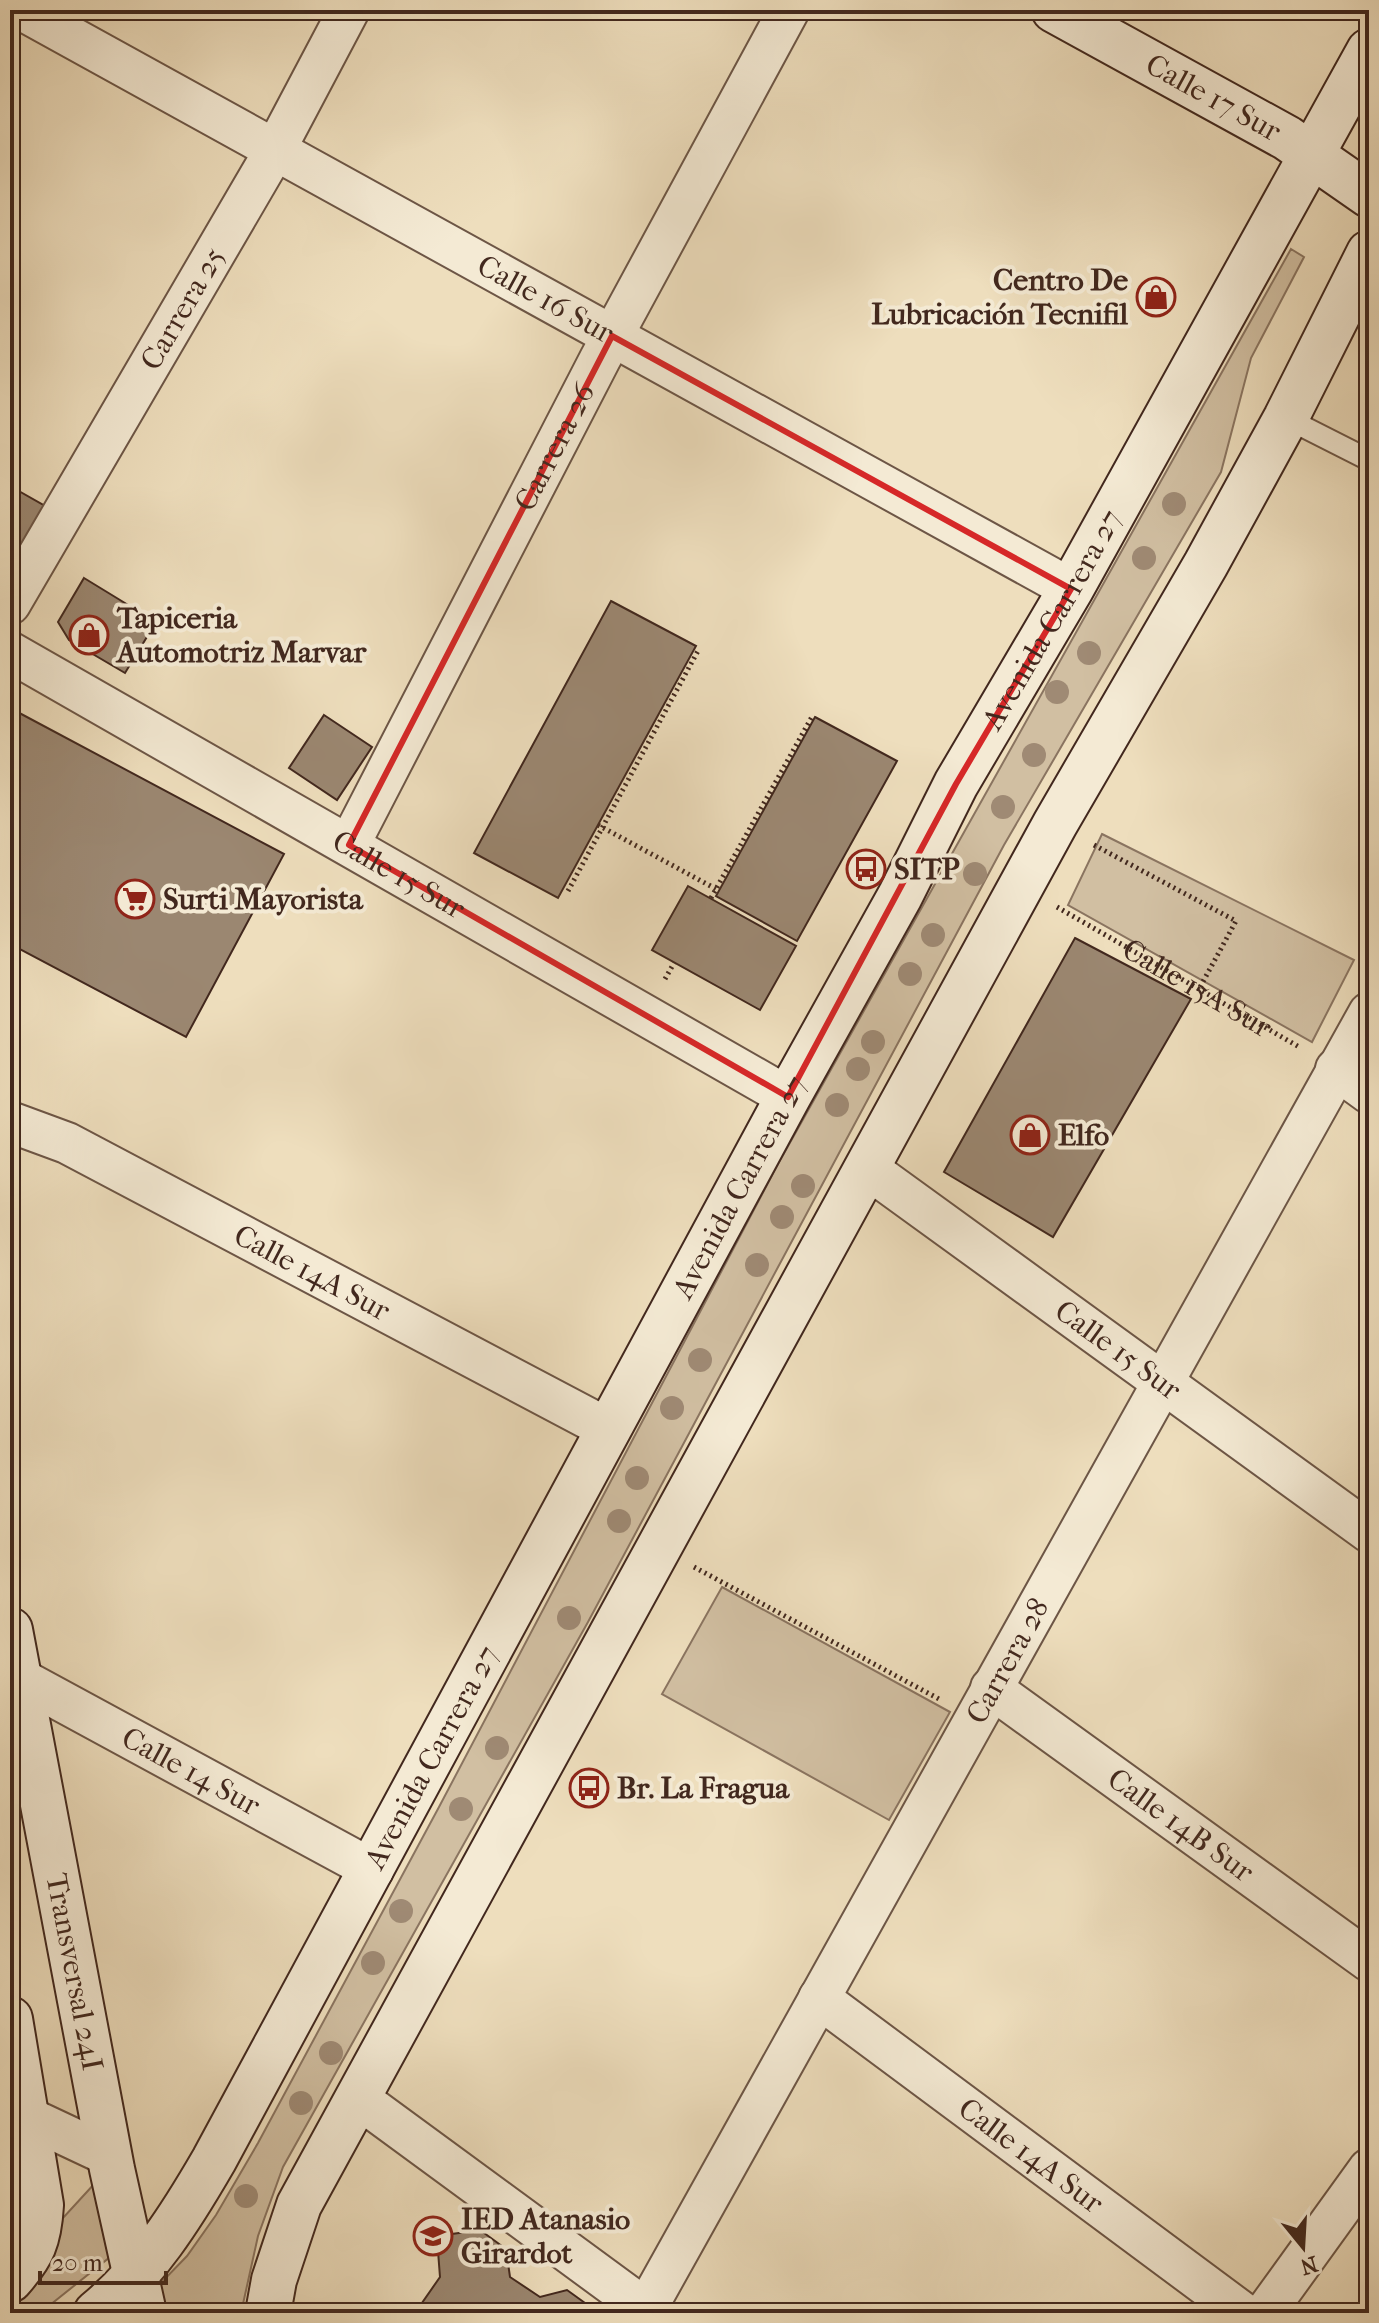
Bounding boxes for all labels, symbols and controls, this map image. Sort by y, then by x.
street label: Calle 17 Sur [1140,47,1287,149]
street label: Carrera 25 [134,241,232,376]
street label: Calle 16 Sur [471,248,620,351]
place label: Centro De Lubricación Tecnifil [871,263,1129,332]
shop icon: Centro De Lubricación Tecnifil [1135,276,1177,318]
street label: Carrera 26 [508,377,603,517]
street label: Avenida Carrera 27 [975,504,1129,737]
place label: Tapiceria Automotriz Marvar [115,601,367,670]
shop icon: Tapiceria Automotriz Marvar [68,614,110,656]
street label: Calle 15 Sur [326,823,471,927]
bus stop icon: SITP [845,848,887,890]
place label: SITP [894,852,960,887]
supermarket icon: Surti Mayorista [114,878,156,920]
place label: Surti Mayorista [163,882,364,917]
street label: Calle 15A Sur [1116,932,1278,1045]
street label: Avenida Carrera 27 [665,1070,814,1306]
shop icon: Elfo [1009,1114,1051,1156]
place label: Elfo [1058,1118,1109,1153]
street label: Calle 14A Sur [228,1218,396,1329]
street label: Calle 15 Sur [1048,1293,1188,1408]
street label: Carrera 28 [959,1593,1057,1730]
street label: Avenida Carrera 27 [357,1640,506,1876]
street label: Calle 14 Sur [116,1720,266,1823]
street label: Calle 14B Sur [1101,1761,1260,1890]
bus stop icon: Br. La Fragua [568,1767,610,1809]
place label: Br. La Fragua [617,1771,790,1806]
street label: Transversal 24I [38,1871,110,2074]
street label: Calle 14A Sur [951,2091,1110,2221]
place label: IED Atanasio Girardot [461,2202,630,2271]
north arrow [1263,2207,1343,2287]
school or university icon: IED Atanasio Girardot [412,2215,454,2257]
scale bar [40,2235,166,2285]
text: 20 m [52,2249,103,2277]
text: N [1297,2250,1321,2280]

